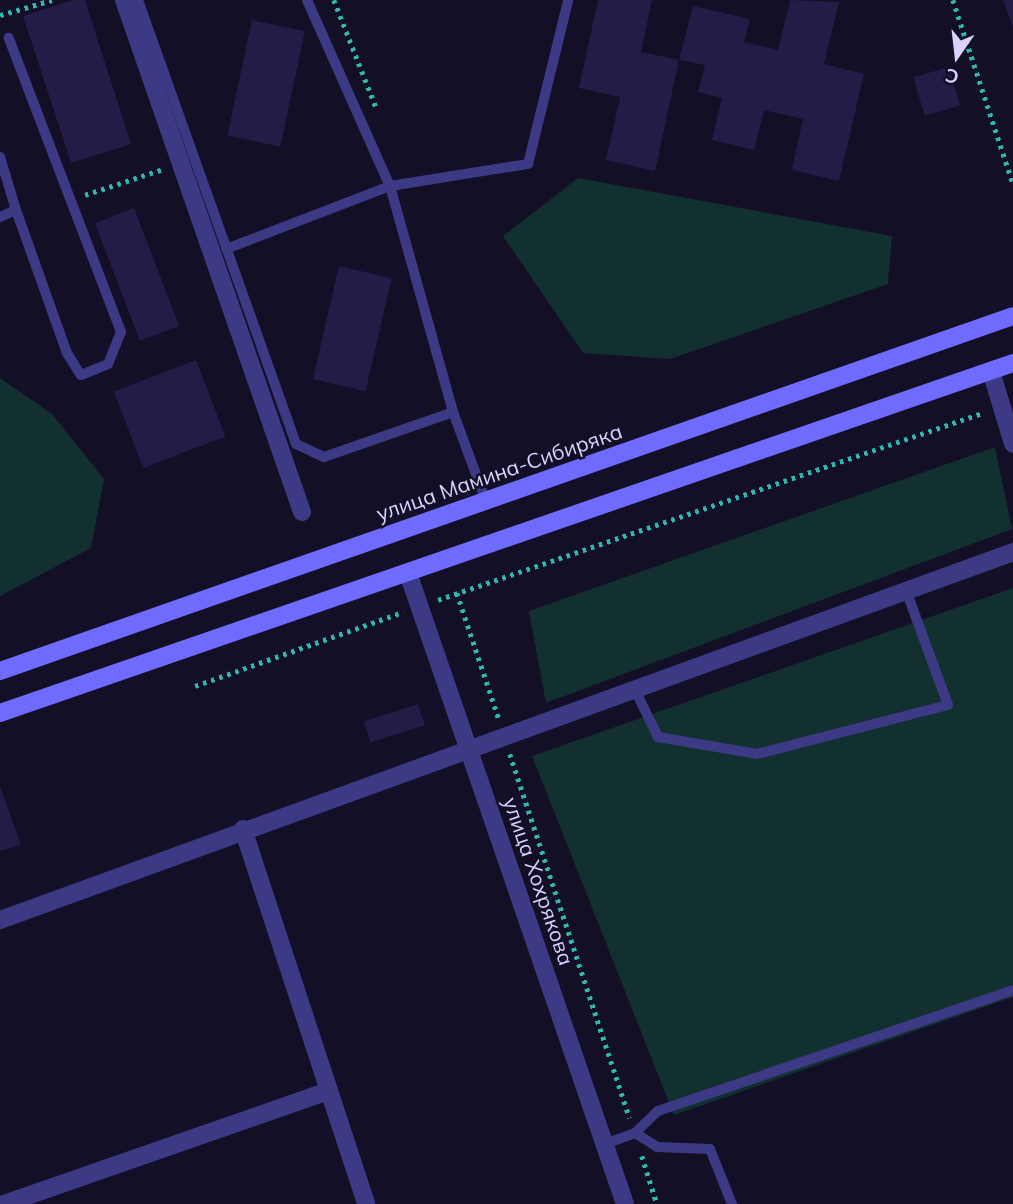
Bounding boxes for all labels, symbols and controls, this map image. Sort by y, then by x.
north arrow [922,21,992,91]
text: С [943,63,961,90]
street label: улица Мамина-Сибиряка [373,418,625,526]
street label: улица Хохрякова [498,794,580,968]

